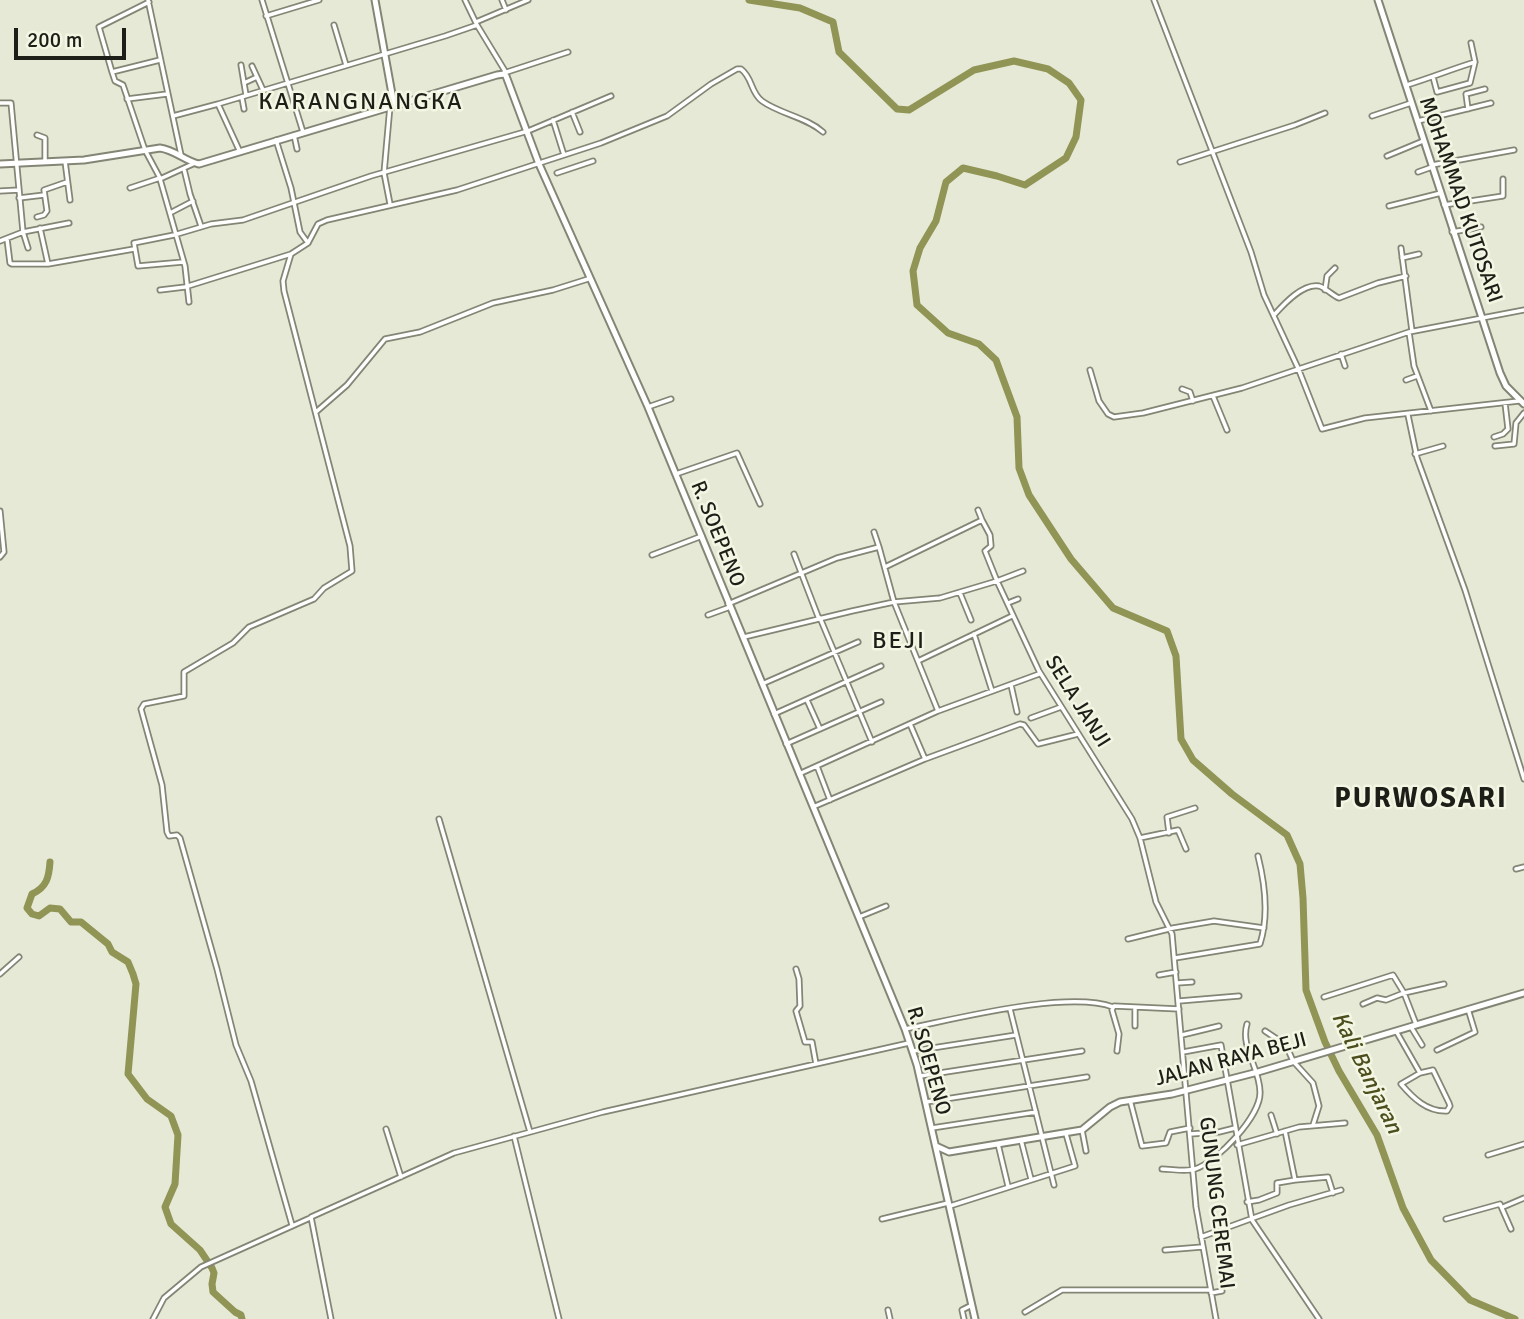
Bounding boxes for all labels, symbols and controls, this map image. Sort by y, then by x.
scale bar [18,14,130,58]
text: 200 m [27,27,82,53]
district label: KARANGNANGKA [260,89,462,117]
street label: MOHAMMAD KUTOSARI [1413,94,1507,306]
street label: R. SOEPENO [684,477,750,591]
district label: BEJI [873,628,925,656]
street label: SELA JANJI [1039,651,1115,753]
district label: PURWOSARI [1335,783,1507,817]
street label: R. SOEPENO [900,1004,956,1118]
water label: Kali Banjaran [1325,1008,1407,1138]
street label: JALAN RAYA BEJI [1152,1028,1310,1092]
street label: GUNUNG CEREMAI [1193,1115,1239,1291]

